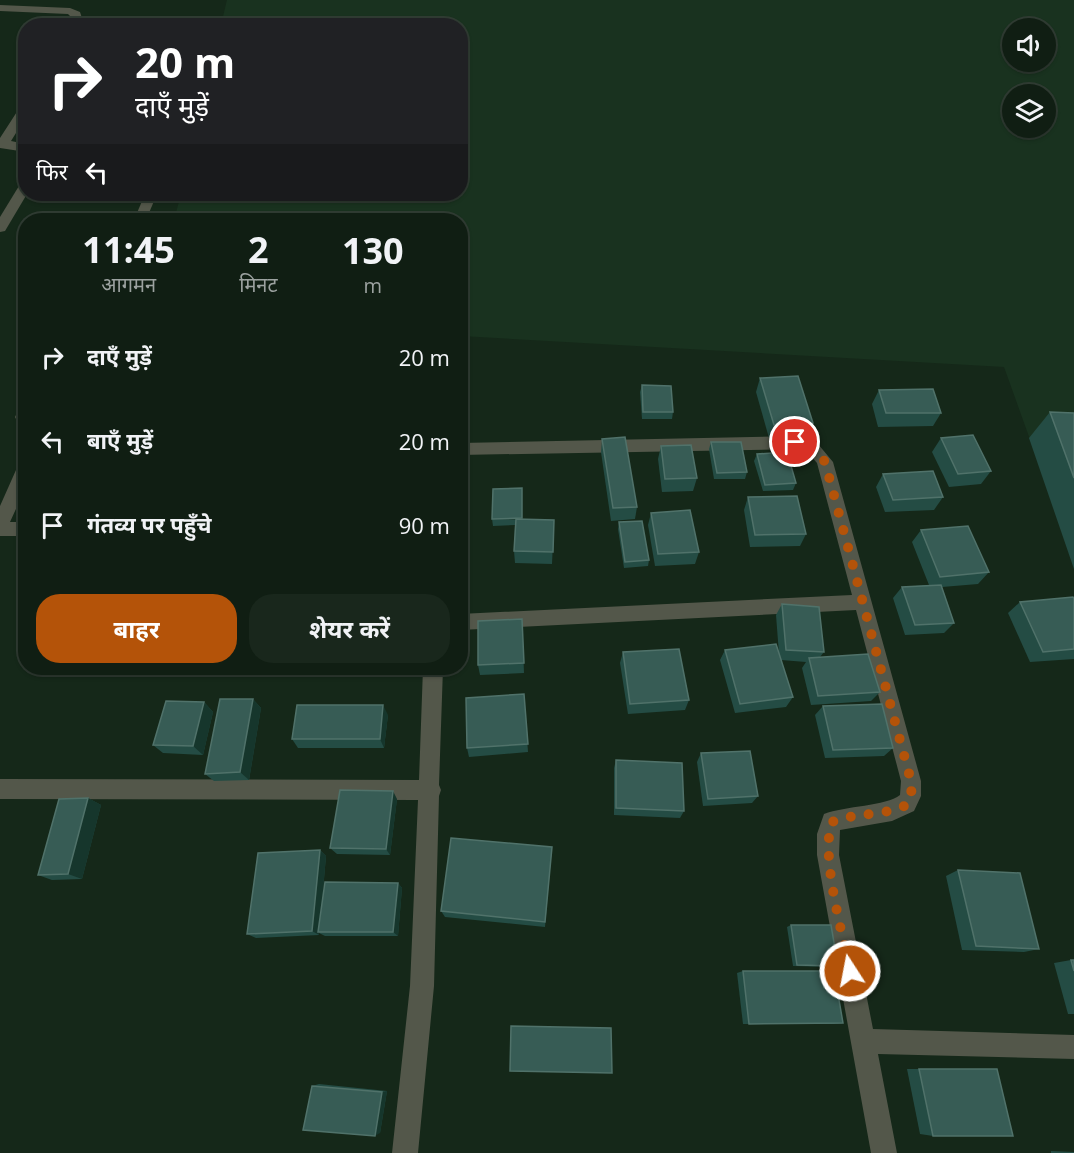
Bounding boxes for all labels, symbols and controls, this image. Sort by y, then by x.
map controls [1002,18,1056,138]
button: sound [1002,18,1056,72]
text: 20 m [135,33,235,90]
icon: right [36,42,114,120]
button: layers [1002,84,1056,138]
text: दाएँ मुड़ें [135,87,209,124]
text: फिर [36,156,68,186]
icon: left [80,156,113,189]
text: 11:45 [82,225,175,274]
text: 2 [248,225,269,274]
text: 130 [342,226,404,275]
text: आगमन [101,271,156,298]
text: मिनट [239,271,278,298]
text: m [364,272,382,299]
icon: right [36,341,69,374]
text: दाएँ मुड़ें [87,341,152,371]
text: 20 m [399,342,450,372]
pin [769,416,820,467]
icon: left [36,425,69,458]
text: बाएँ मुड़ें [87,425,153,455]
icon: arrive [778,425,811,458]
text: 20 m [399,426,450,456]
icon: arrive [36,509,69,542]
text: गंतव्य पर पहुँचे [87,509,212,539]
text: 90 m [399,510,450,540]
button: बाहर [36,594,237,663]
button: शेयर करें [249,594,450,663]
position arrow [818,939,882,1003]

